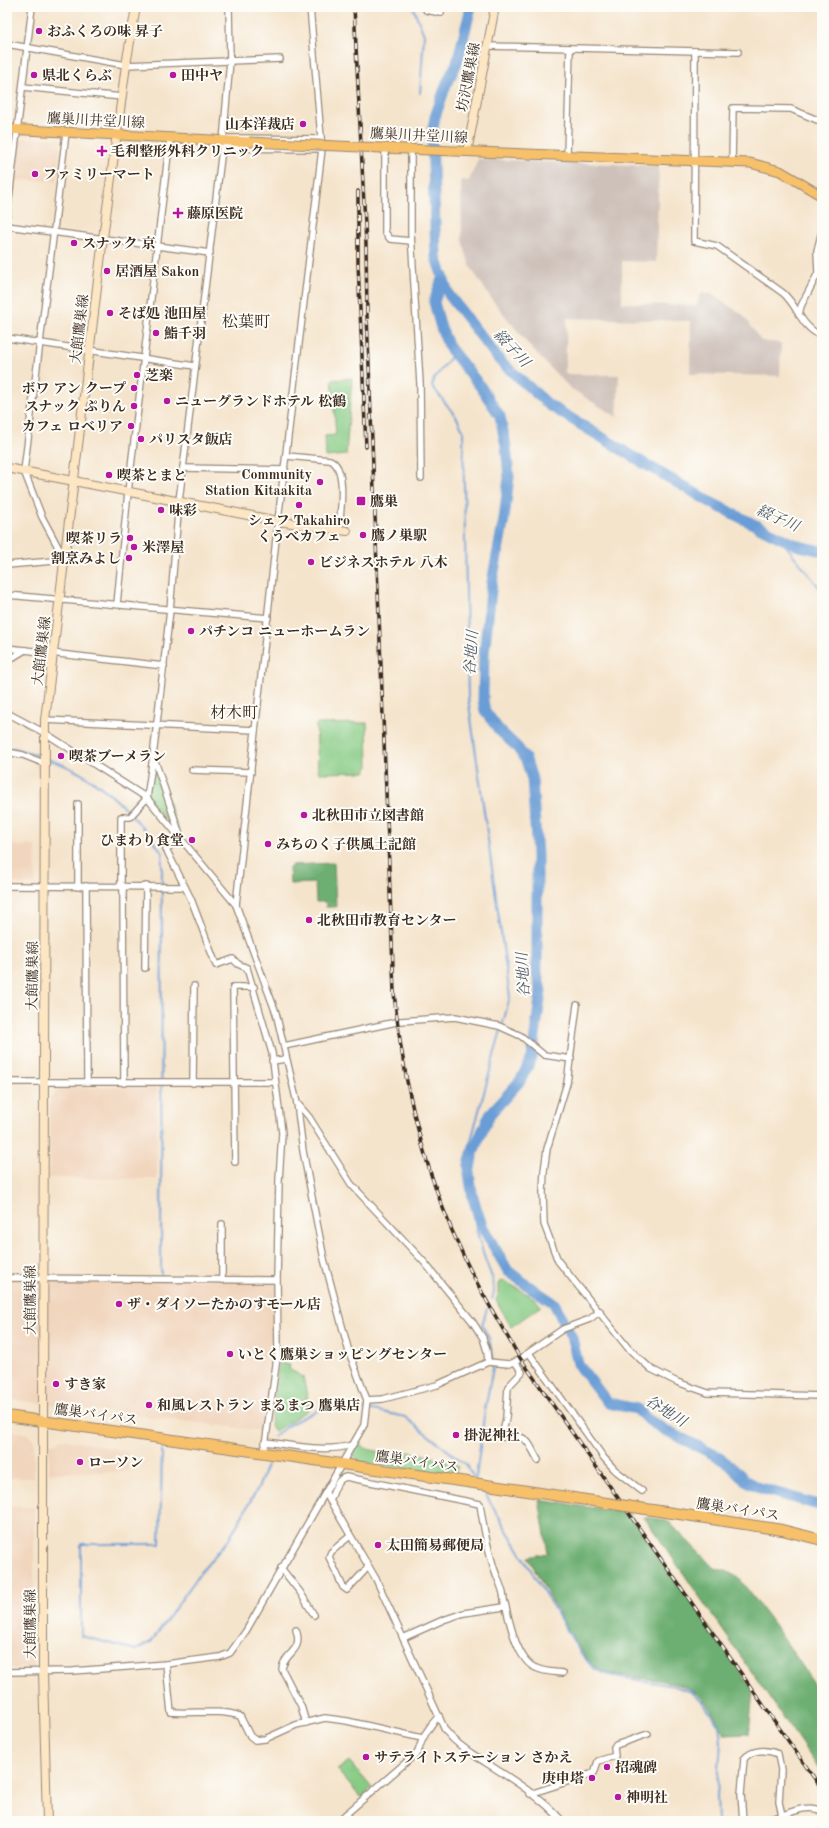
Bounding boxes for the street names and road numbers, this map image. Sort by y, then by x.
street label: 坊沢鷹巣線 [454,41,483,113]
street label: 鷹巣川井堂川線 [47,110,145,131]
street label: 鷹巣川井堂川線 [370,125,468,146]
street label: 大館鷹巣線 [68,293,91,365]
street label: 大館鷹巣線 [30,615,53,687]
street label: 大館鷹巣線 [24,941,41,1011]
street label: 大館鷹巣線 [23,1265,38,1335]
street label: 鷹巣バイパス [53,1401,138,1428]
street label: 鷹巣バイパス [374,1448,459,1475]
street label: 鷹巣バイパス [695,1496,780,1523]
street label: 大館鷹巣線 [23,1589,38,1659]

